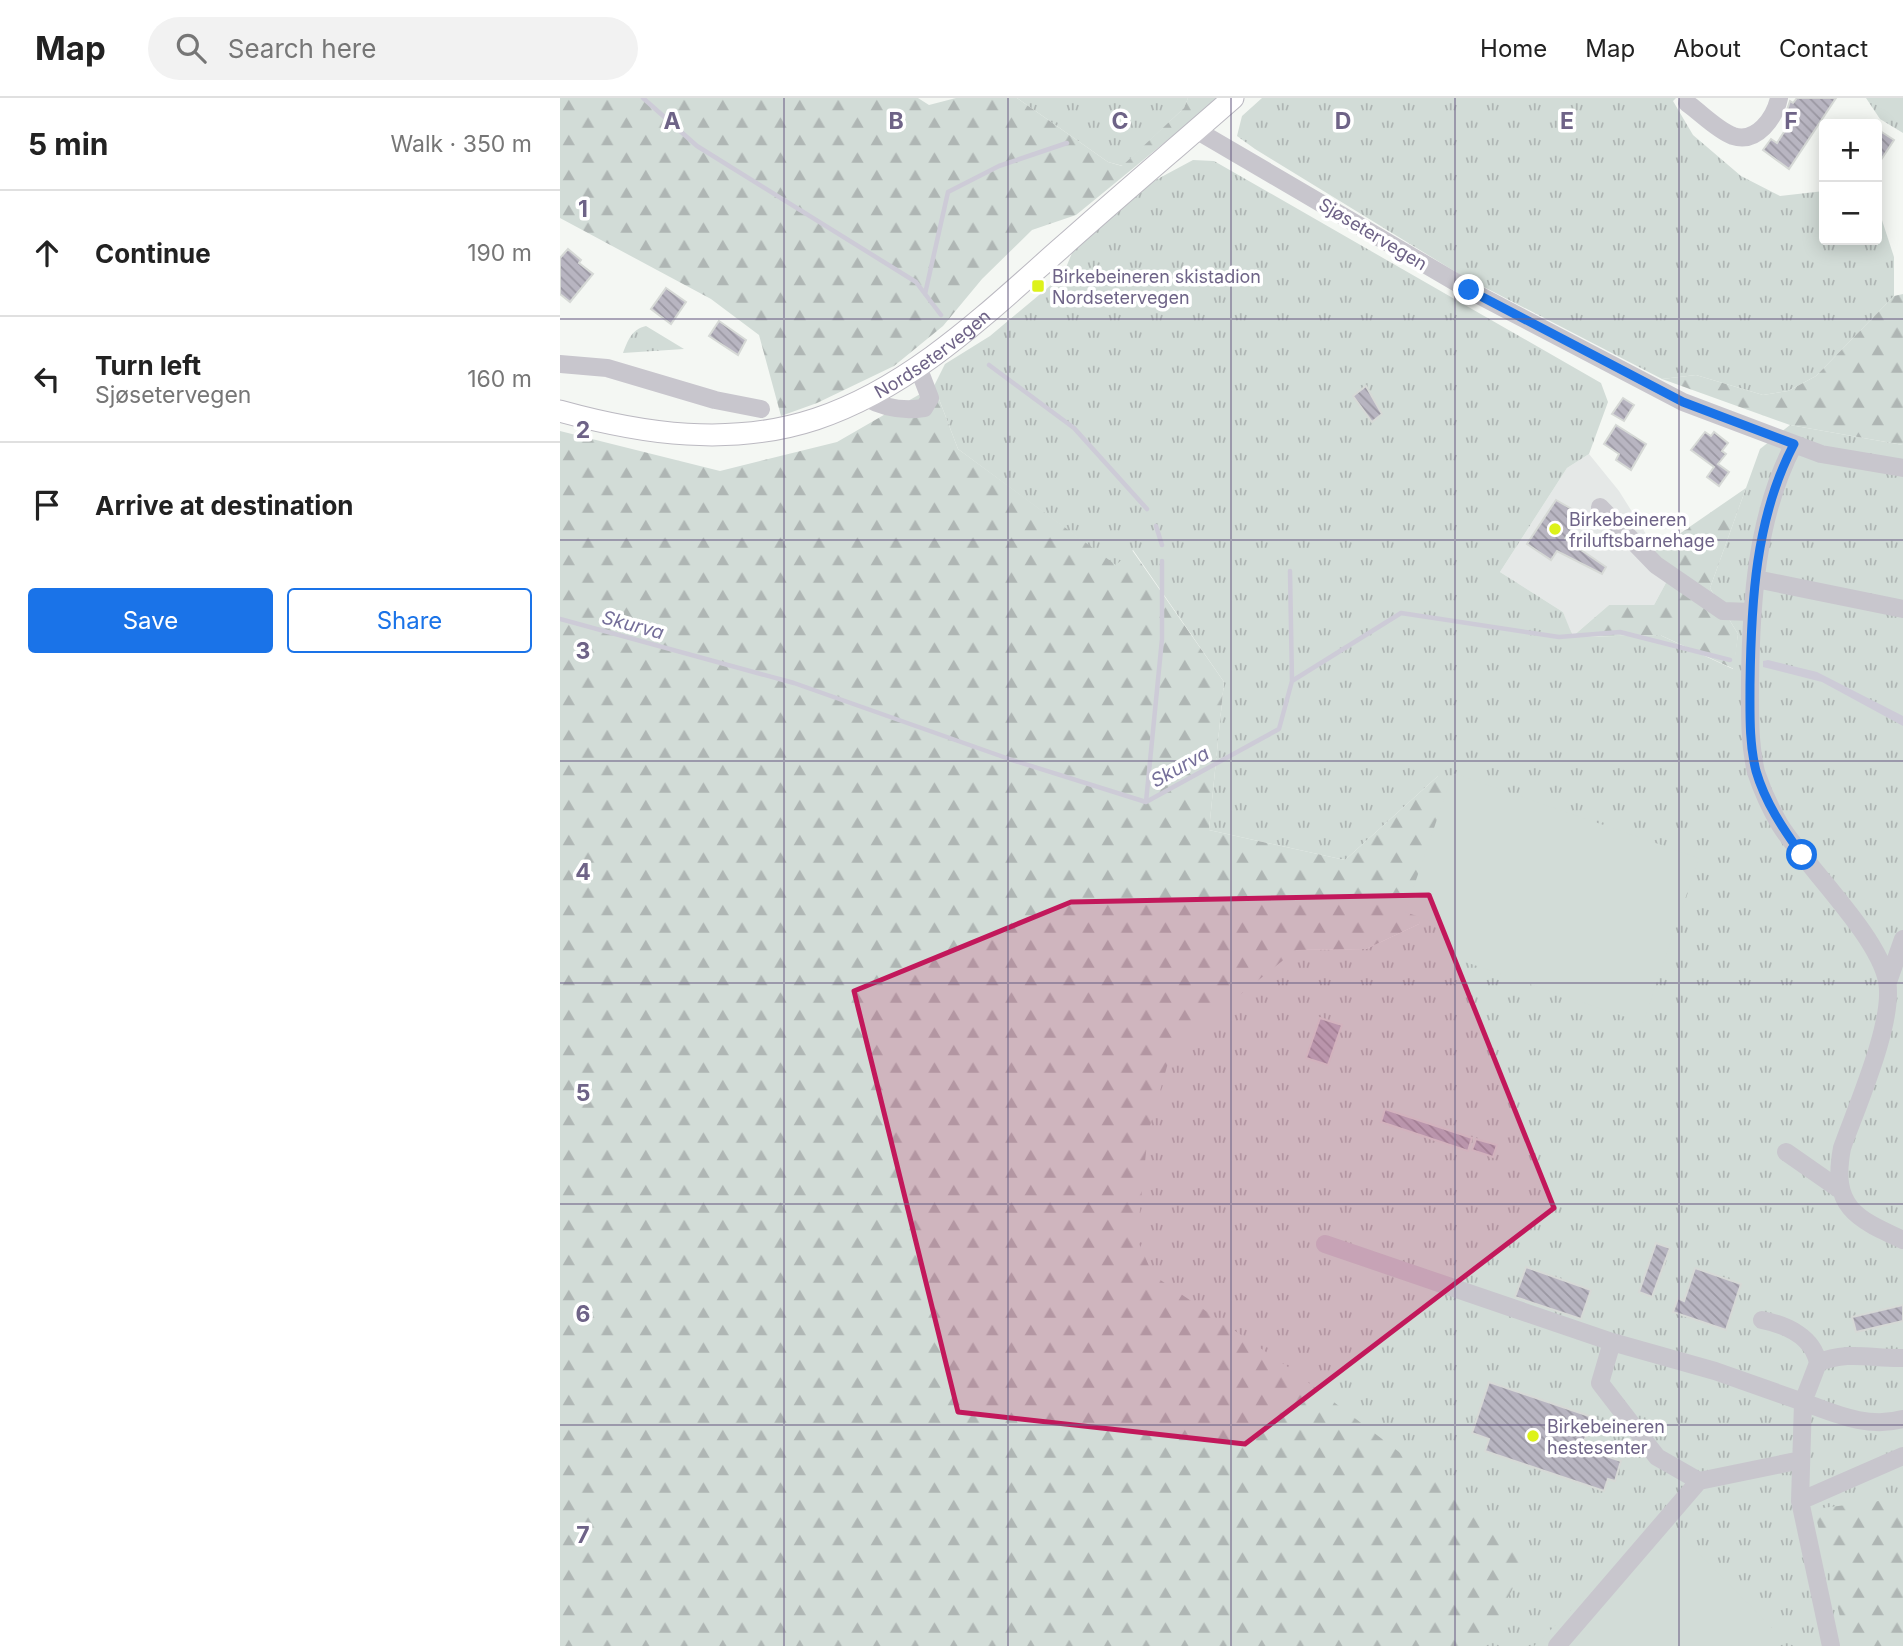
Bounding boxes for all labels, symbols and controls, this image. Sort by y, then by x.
search box [148,17,638,80]
text: Map [35,28,106,68]
icon: search [172,29,210,67]
text: Search here [228,33,376,64]
text: Home [1480,34,1547,63]
text: Map [1585,34,1635,63]
text: About [1673,34,1741,63]
text: Contact [1779,34,1868,63]
text: A [663,107,681,135]
text: B [888,107,904,135]
text: C [1111,107,1129,135]
text: D [1335,107,1351,135]
text: E [1560,107,1574,135]
text: F [1784,107,1798,135]
map controls [1819,119,1882,245]
button: + [1819,119,1882,182]
text: 5 min [28,126,108,162]
text: Walk · 350 m [391,130,532,158]
button: − [1819,182,1882,245]
street label: Sjøsetervegen [1315,193,1431,275]
text: 1 [578,195,588,223]
icon: ahead [28,234,66,272]
text: Continue [95,238,211,269]
text: 190 m [467,239,532,267]
place label: Birkebeineren skistadion Nordsetervegen [1052,266,1261,308]
route end [1453,274,1484,305]
marker: Birkebeineren skistadion Nordsetervegen [1030,278,1046,294]
street label: Nordsetervegen [871,305,994,402]
text: Turn left [95,350,201,381]
icon: left [28,360,66,398]
text: 160 m [467,365,532,393]
text: Sjøsetervegen [95,381,251,409]
text: 2 [576,416,590,444]
icon: arrive [28,486,66,524]
text: Arrive at destination [95,490,354,521]
place label: Birkebeineren friluftsbarnehage [1569,509,1715,551]
marker: Birkebeineren friluftsbarnehage [1547,521,1563,537]
button: Save [28,588,273,653]
button: Share [287,588,532,653]
water label: Skurva [599,606,667,644]
text: 3 [576,637,590,665]
water label: Skurva [1147,741,1214,792]
route start [1786,839,1817,870]
text: 4 [575,858,591,886]
text: 5 [576,1079,590,1107]
text: 6 [576,1300,590,1328]
place label: Birkebeineren hestesenter [1547,1416,1665,1458]
marker: Birkebeineren hestesenter [1525,1428,1541,1444]
text: 7 [576,1521,590,1549]

